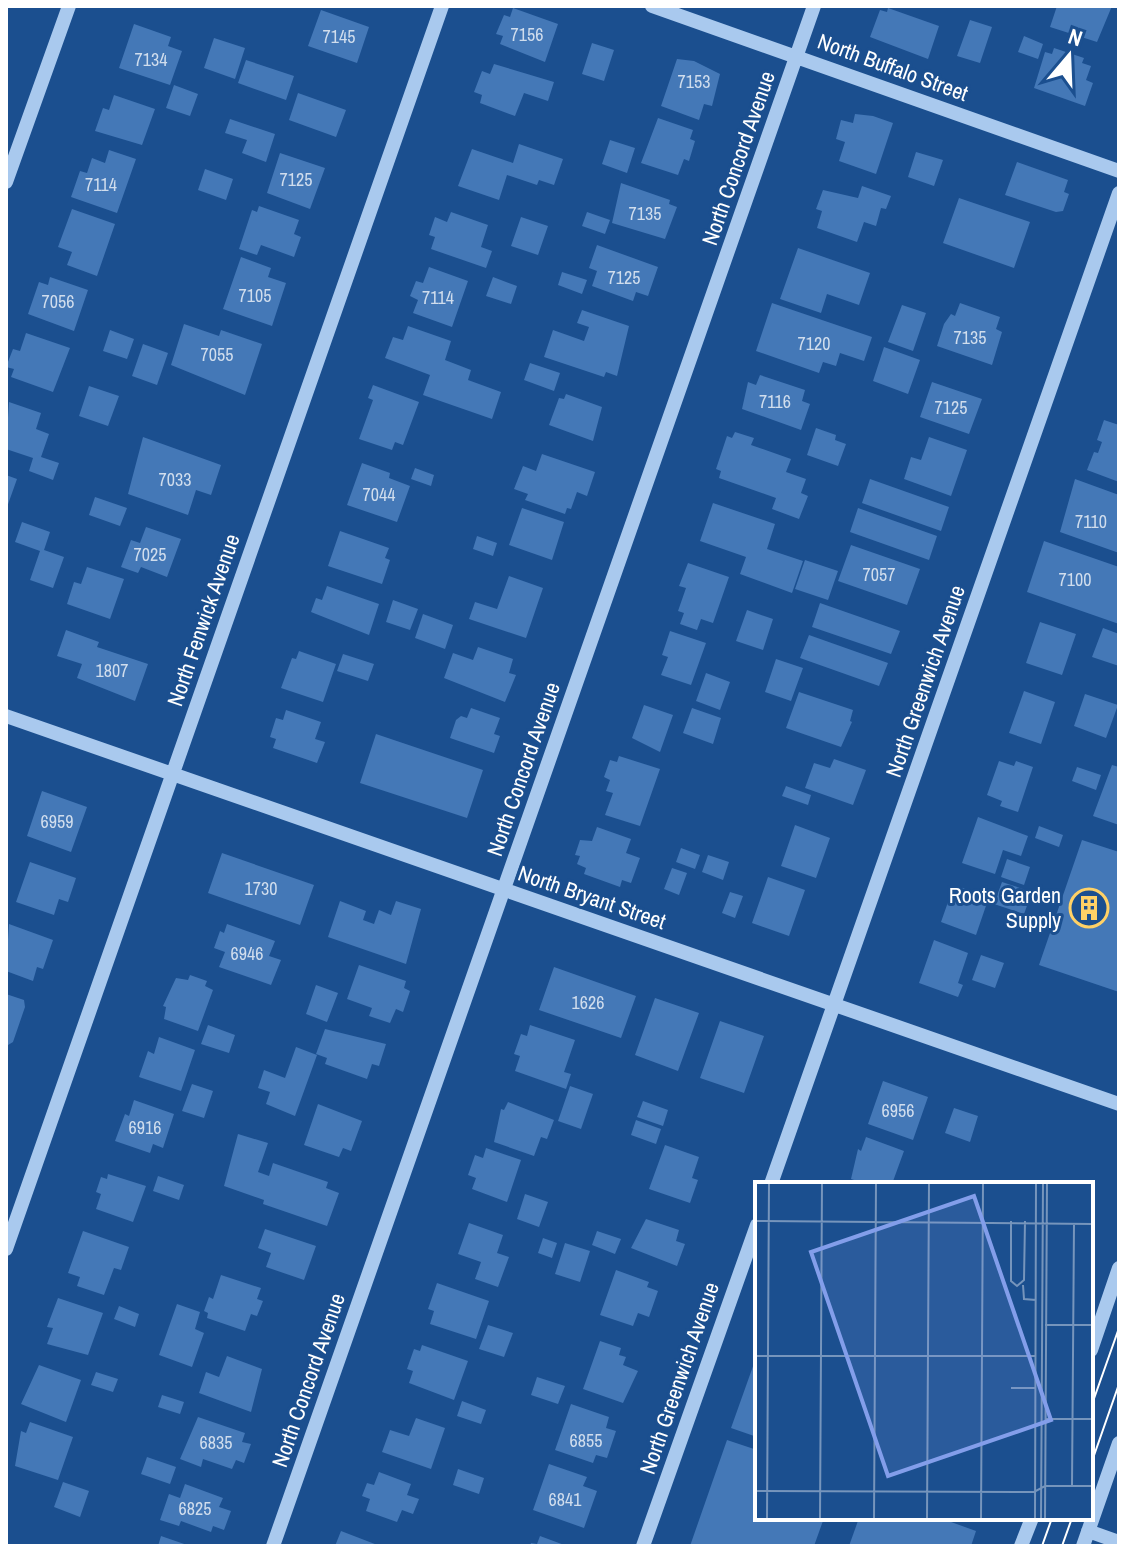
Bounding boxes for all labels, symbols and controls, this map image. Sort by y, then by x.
north arrow [1029,16,1109,96]
text: N [1064,21,1087,53]
house number: 7156 [511,22,543,47]
house number: 7145 [323,24,355,49]
street label: North Buffalo Street [814,26,972,108]
house number: 7134 [135,47,167,72]
street label: North Concord Avenue [694,67,782,249]
house number: 7153 [678,69,710,94]
house number: 7125 [280,167,312,192]
house number: 7114 [85,172,117,197]
house number: 7135 [629,201,661,226]
house number: 7125 [608,265,640,290]
house number: 7105 [239,283,271,308]
house number: 7114 [422,285,454,310]
house number: 7056 [42,289,74,314]
house number: 7135 [954,325,986,350]
house number: 7120 [798,331,830,356]
house number: 7055 [201,342,233,367]
house number: 7116 [759,389,791,414]
house number: 7125 [935,395,967,420]
house number: 7033 [159,467,191,492]
house number: 7044 [363,482,395,507]
house number: 7110 [1075,509,1107,534]
street label: North Fenwick Avenue [159,530,247,710]
house number: 7025 [134,542,166,567]
house number: 7057 [863,562,895,587]
house number: 7100 [1059,567,1091,592]
street label: North Greenwich Avenue [878,581,972,781]
house number: 1807 [96,658,128,683]
street label: North Concord Avenue [479,678,567,860]
house number: 6959 [41,809,73,834]
street label: North Bryant Street [514,858,670,936]
house number: 1730 [245,876,277,901]
place label: Roots Garden Supply [949,880,1061,935]
building icon: Roots Garden Supply [1068,887,1110,929]
house number: 6946 [231,941,263,966]
house number: 1626 [572,990,604,1015]
house number: 6956 [882,1098,914,1123]
house number: 6916 [129,1115,161,1140]
inset map [755,1182,1093,1520]
street label: North Greenwich Avenue [632,1278,726,1478]
street label: North Concord Avenue [264,1289,352,1471]
house number: 6855 [570,1428,602,1453]
house number: 6835 [200,1430,232,1455]
house number: 6841 [549,1487,582,1512]
house number: 6825 [179,1496,211,1521]

